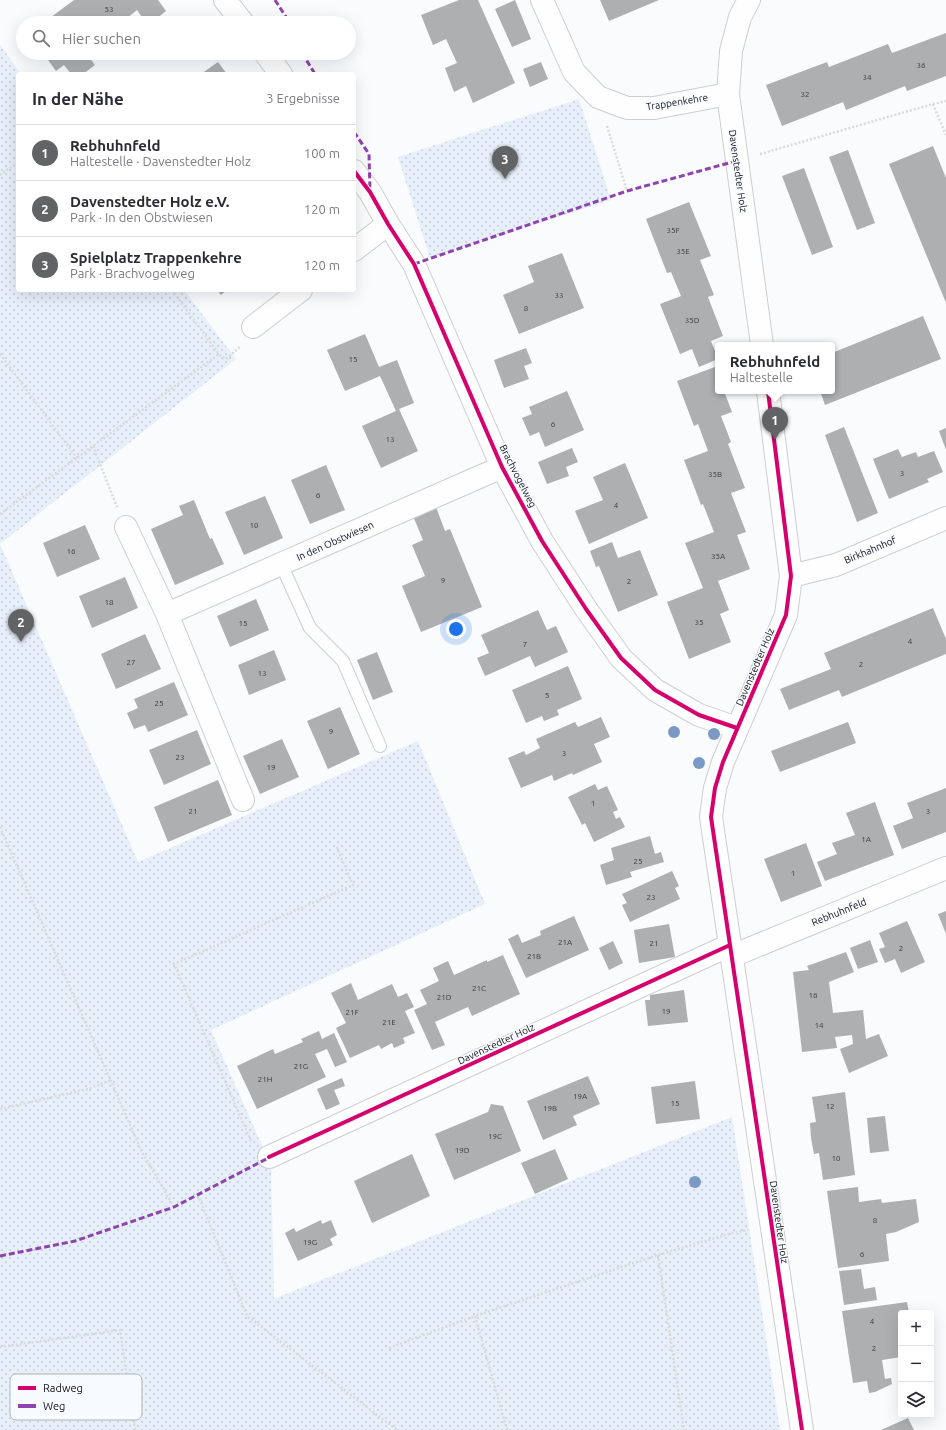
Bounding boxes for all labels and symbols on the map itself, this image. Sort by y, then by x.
house number: 53 [104,5,114,14]
house number: 36 [916,61,926,70]
house number: 34 [862,73,872,82]
house number: 32 [800,90,810,99]
street label: Trappenkehre [645,92,709,112]
street label: Davenstedter Holz [727,129,749,213]
pin: 3 [492,146,518,179]
house number: 35F [666,226,680,235]
house number: 35E [676,247,690,256]
house number: 33 [554,291,564,300]
house number: 8 [524,304,529,313]
house number: 35D [685,316,700,325]
house number: 15 [348,355,358,364]
pin: 1 [762,407,788,440]
house number: 6 [551,420,556,429]
house number: 13 [385,435,395,444]
street label: Brachvogelweg [497,443,539,509]
house number: 3 [900,469,904,478]
house number: 35B [708,470,722,479]
house number: 6 [316,491,321,500]
house number: 4 [614,501,619,510]
street label: In den Obstwiesen [295,519,375,563]
house number: 10 [249,521,259,530]
street label: Birkhahnhof [842,534,898,566]
house number: 16 [66,547,76,556]
house number: 35A [711,552,726,561]
house number: 9 [441,576,445,585]
house number: 2 [627,577,631,586]
house number: 18 [104,598,114,607]
pin: 2 [8,609,34,642]
house number: 35 [694,618,704,627]
house number: 15 [238,619,248,628]
your location [446,619,466,639]
street label: Davenstedter Holz [734,626,777,708]
house number: 4 [908,637,913,646]
house number: 7 [523,640,527,649]
house number: 27 [126,658,136,667]
house number: 2 [859,660,863,669]
house number: 13 [257,669,267,678]
house number: 5 [545,691,549,700]
house number: 25 [154,699,164,708]
house number: 9 [329,727,333,736]
house number: 3 [562,749,566,758]
house number: 23 [175,753,185,762]
house number: 19 [266,763,276,772]
house number: 1 [591,799,595,808]
house number: 21 [188,807,198,816]
house number: 3 [926,807,930,816]
house number: 1A [861,835,872,844]
house number: 25 [633,857,643,866]
house number: 1 [791,869,795,878]
house number: 23 [646,893,656,902]
street label: Rebhuhnfeld [810,896,868,928]
house number: 21A [558,938,573,947]
house number: 21 [649,939,659,948]
house number: 2 [899,944,903,953]
house number: 21B [527,952,541,961]
house number: 21C [472,984,486,993]
house number: 16 [808,991,818,1000]
house number: 21D [437,993,452,1002]
house number: 19 [661,1007,671,1016]
house number: 21F [345,1008,359,1017]
house number: 21E [382,1018,396,1027]
street label: Davenstedter Holz [456,1021,537,1067]
house number: 14 [814,1021,824,1030]
house number: 21G [294,1062,308,1071]
house number: 21H [258,1075,272,1084]
house number: 19A [573,1092,588,1101]
house number: 15 [670,1099,680,1108]
house number: 12 [825,1102,835,1111]
house number: 19B [543,1104,557,1113]
house number: 19C [488,1132,502,1141]
house number: 19D [455,1146,470,1155]
house number: 10 [831,1154,841,1163]
street label: Davenstedter Holz [768,1180,790,1264]
house number: 8 [873,1216,878,1225]
house number: 19G [303,1238,317,1247]
house number: 6 [860,1250,865,1259]
house number: 4 [870,1317,875,1326]
house number: 2 [872,1344,876,1353]
legend [10,1374,142,1420]
text: Radweg [43,1382,83,1394]
text: Weg [43,1400,65,1412]

